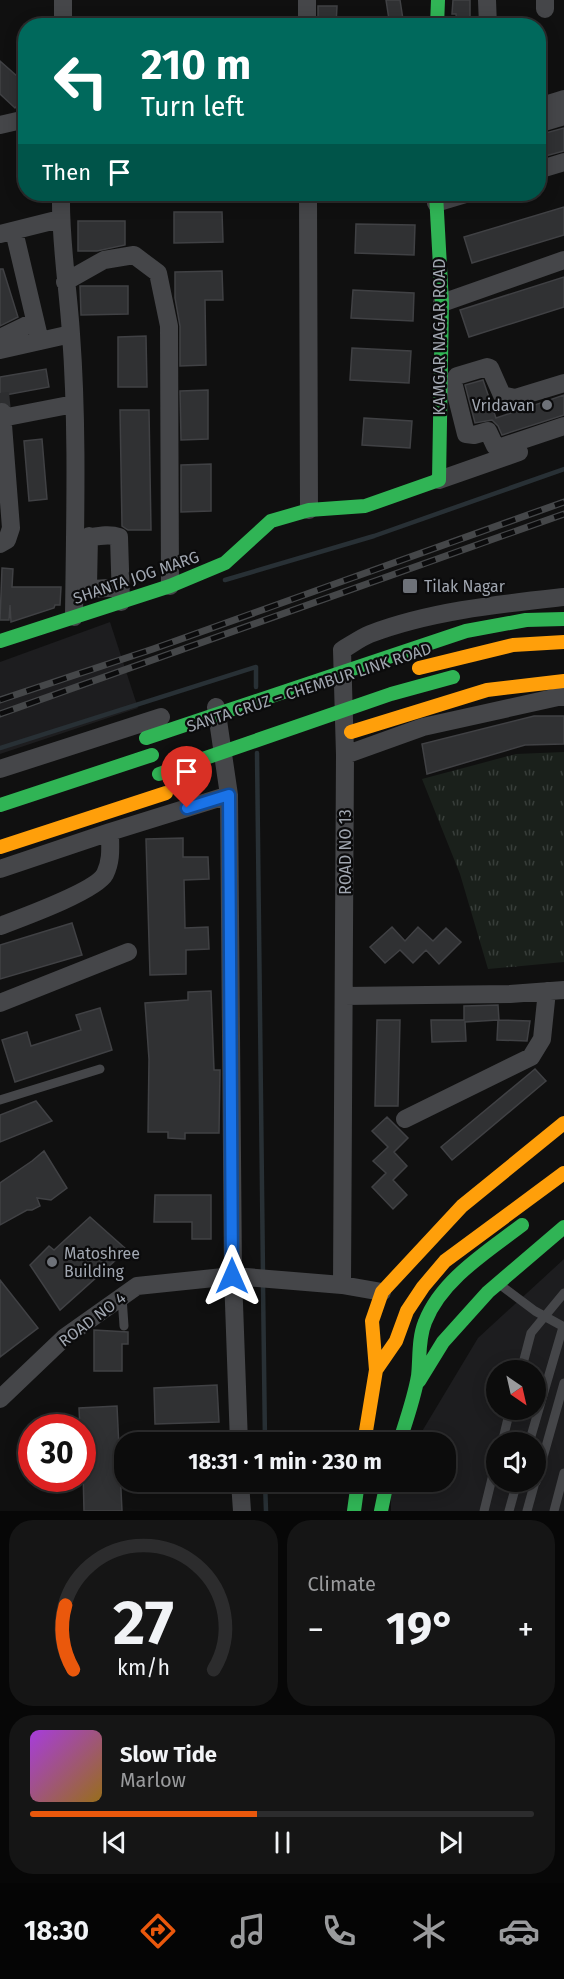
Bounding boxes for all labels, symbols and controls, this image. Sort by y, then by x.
text: 210 m [141,40,251,90]
icon: left [42,42,120,120]
text: Turn left [141,91,244,123]
icon: arrive [103,156,136,189]
text: Then [42,159,91,186]
street label: KAMGAR NAGAR ROAD [430,258,449,416]
place label: Vridavan [472,396,535,415]
marker: Vridavan [540,398,554,412]
street label: SHANTA JOG MARG [71,547,202,608]
marker: Tilak Nagar [401,577,419,595]
place label: Tilak Nagar [424,577,506,596]
street label: SANTA CRUZ – CHEMBUR LINK ROAD [184,639,434,736]
pin [161,746,212,808]
icon: arrive [170,755,203,788]
street label: ROAD NO 13 [336,809,355,895]
place label: Matoshree Building [64,1244,140,1281]
position arrow [200,1244,264,1308]
marker: Matoshree Building [45,1255,59,1269]
street label: ROAD NO 4 [55,1288,130,1351]
north arrow [486,1360,546,1420]
map controls [486,1360,546,1492]
speed limit sign: 30 [18,1414,96,1492]
button: sound [486,1432,546,1492]
text: 18:31 · 1 min · 230 m [188,1448,382,1475]
text: Climate [308,1572,376,1596]
text: 27 [113,1586,174,1661]
text: 19° [386,1602,456,1656]
text: − [308,1610,324,1650]
text: + [518,1610,534,1650]
text: km/h [117,1655,170,1681]
text: Slow Tide [120,1741,217,1768]
text: Marlow [120,1768,186,1792]
icon: previous [98,1826,131,1859]
icon: pause [266,1826,299,1859]
icon: next [434,1826,467,1859]
icon: directions [137,1910,179,1952]
icon: music [227,1910,269,1952]
icon: phone [318,1910,360,1952]
icon: climate [408,1910,450,1952]
icon: car [498,1910,540,1952]
text: 18:30 [24,1915,89,1947]

